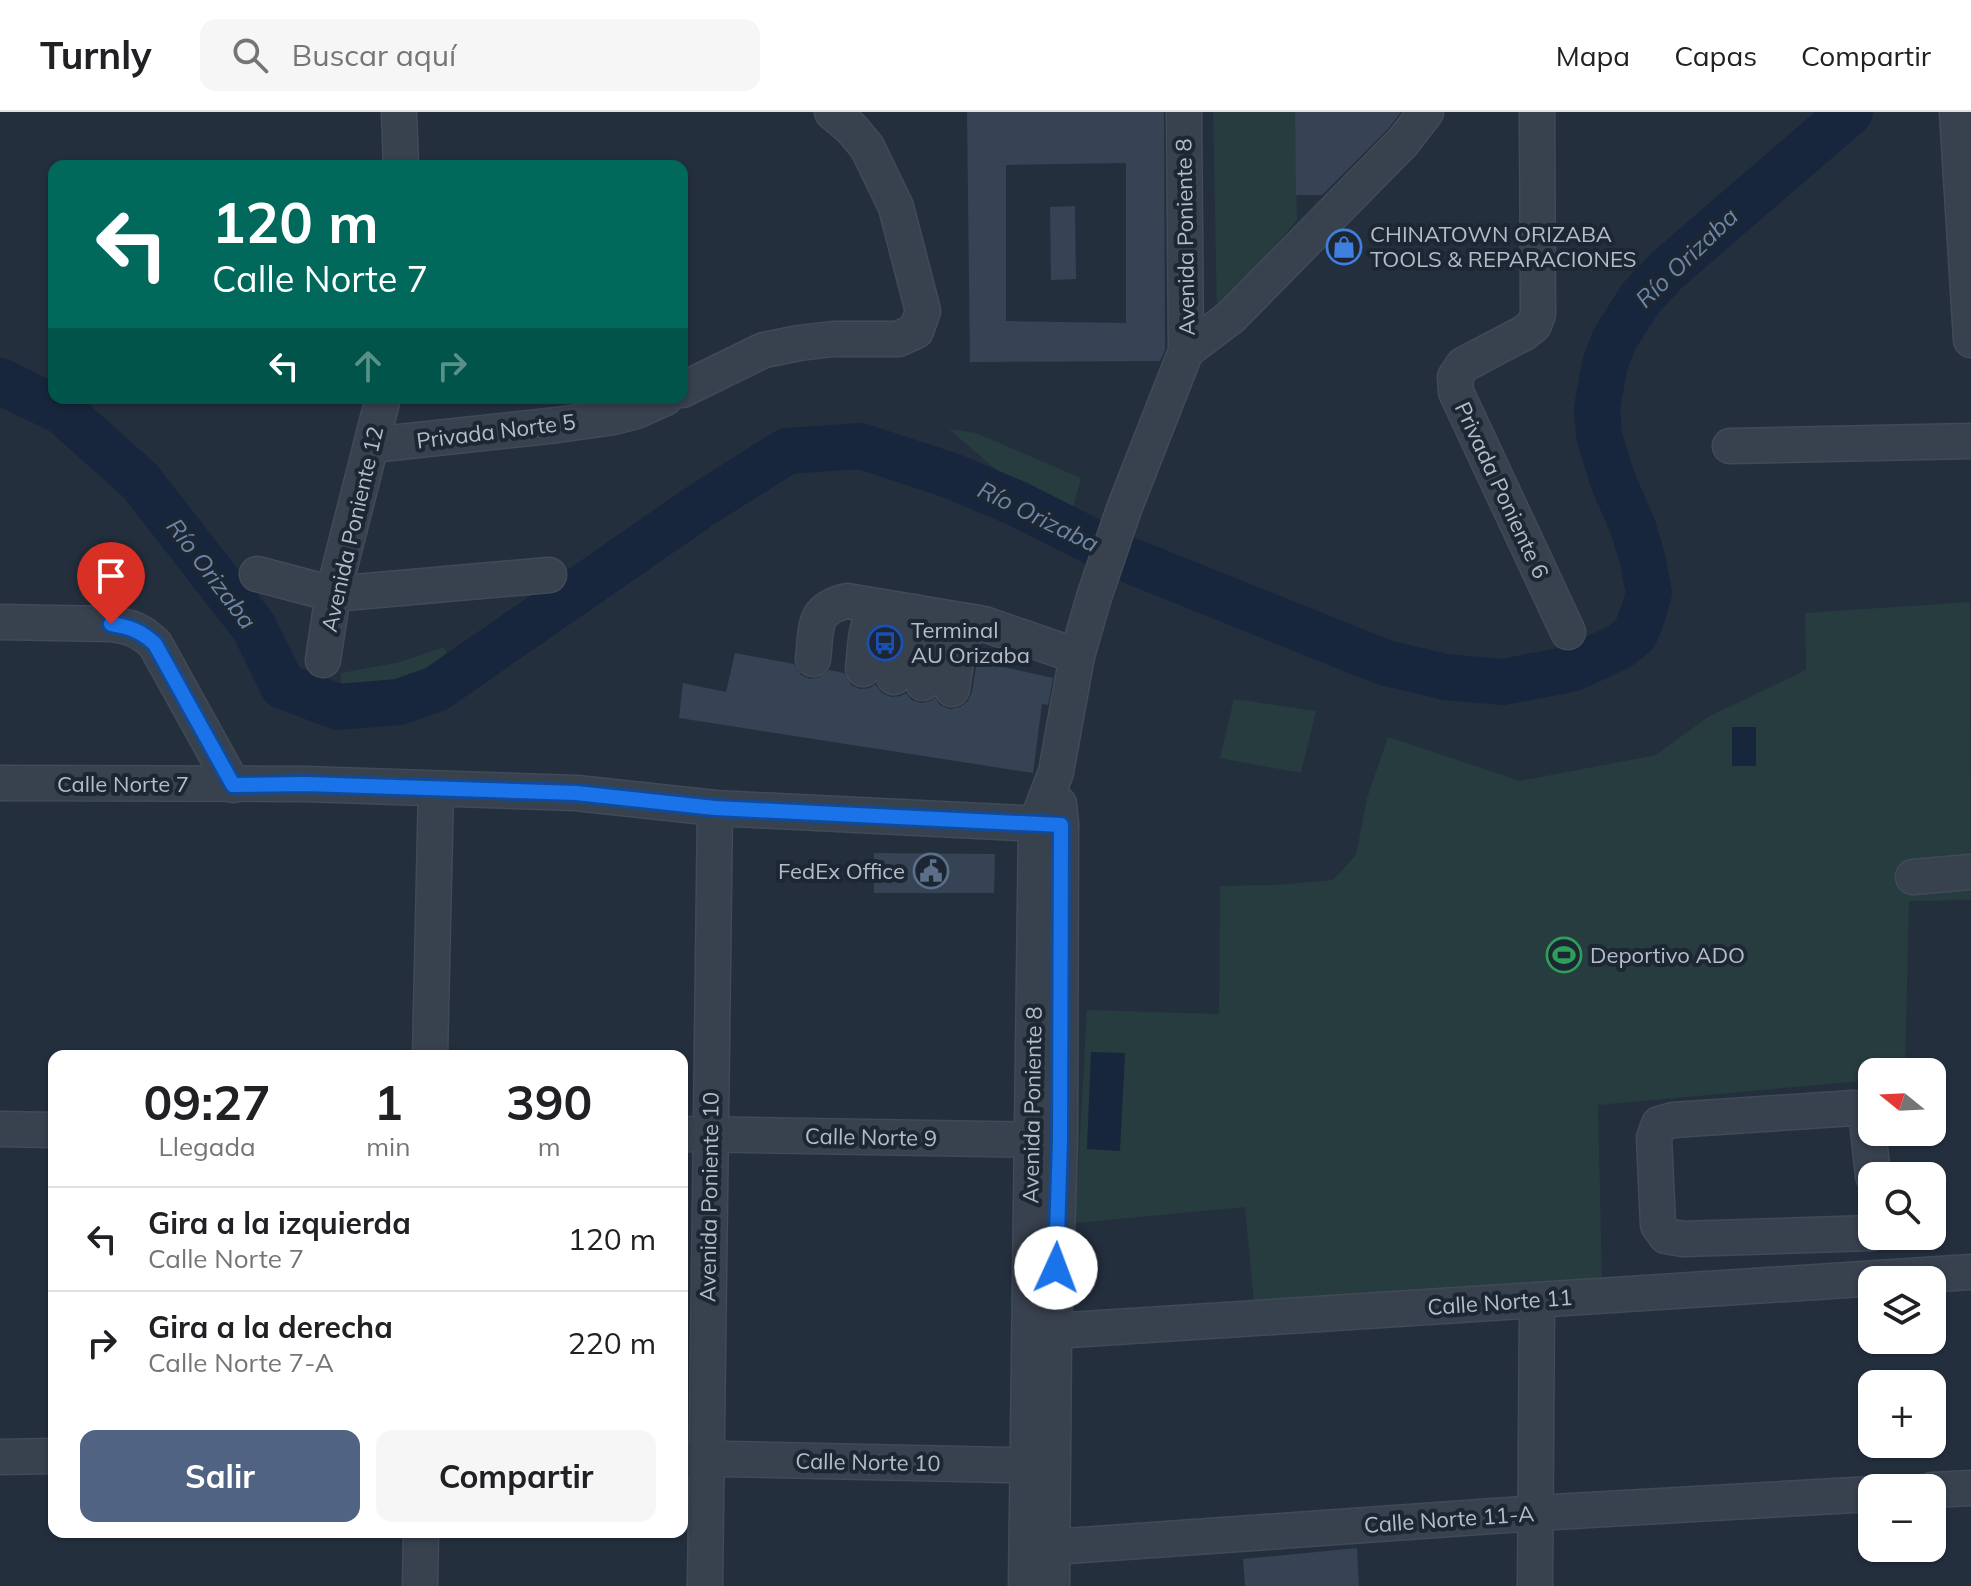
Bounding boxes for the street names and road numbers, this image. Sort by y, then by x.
street label: Avenida Poniente 8 [1169,138,1201,336]
street label: Privada Poniente 6 [1449,397,1555,583]
street label: Privada Norte 5 [415,407,577,455]
street label: Avenida Poniente 12 [315,423,389,635]
street label: Calle Norte 7 [57,770,189,798]
street label: Avenida Poniente 8 [1016,1006,1048,1204]
street label: Avenida Poniente 10 [693,1092,725,1302]
street label: Calle Norte 9 [805,1122,937,1152]
street label: Calle Norte 11 [1427,1283,1573,1321]
street label: Calle Norte 10 [795,1447,941,1477]
street label: Calle Norte 11-A [1363,1499,1535,1539]

